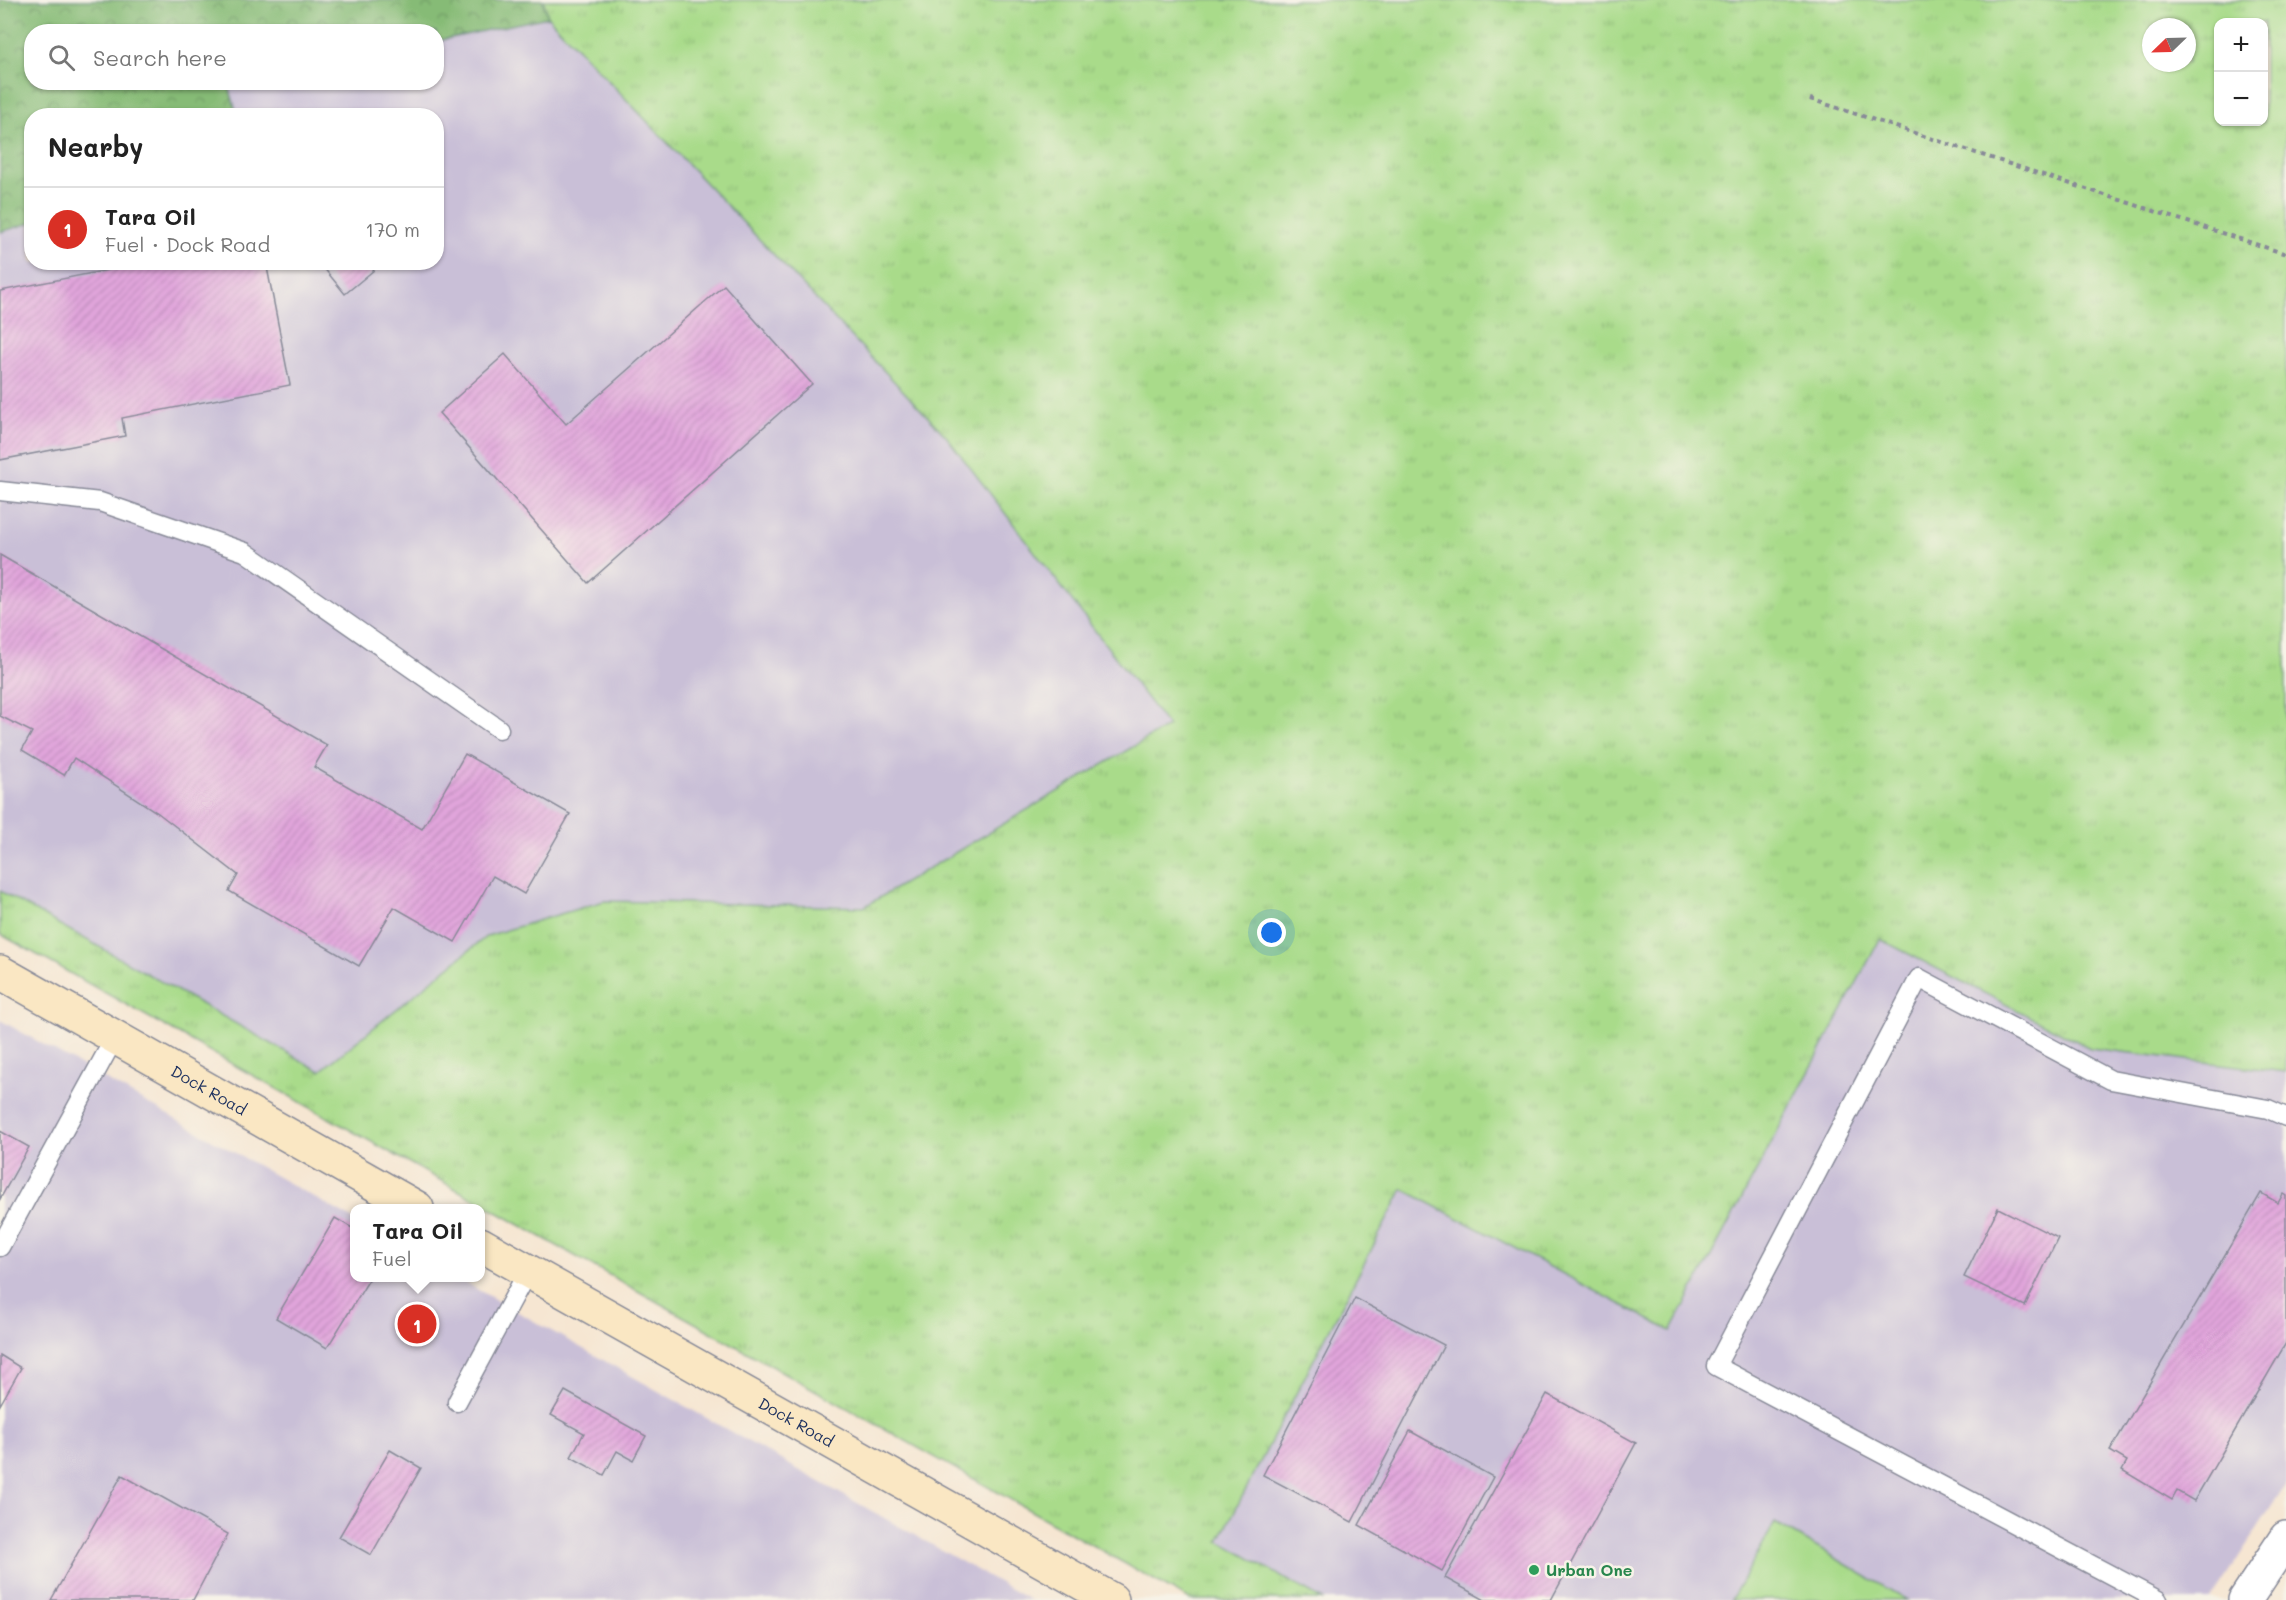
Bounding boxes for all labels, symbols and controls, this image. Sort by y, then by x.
north arrow [2142,18,2196,72]
map controls [2214,18,2268,126]
button: + [2214,18,2268,72]
search box [24,24,444,90]
icon: search [45,41,78,74]
text: Search here [93,43,227,72]
button: − [2214,72,2268,126]
text: Nearby [48,130,143,164]
text: Tara Oil [105,202,196,231]
text: 1 [63,216,72,242]
text: 170 m [365,216,420,242]
text: Fuel · Dock Road [105,231,270,257]
your location [1257,918,1286,947]
street label: Dock Road [168,1060,251,1119]
popup [350,1204,485,1282]
text: Tara Oil [372,1216,463,1245]
text: Fuel [372,1245,412,1271]
pin: 1 [398,1302,436,1346]
street label: Dock Road [755,1392,838,1451]
place label: Urban One [1546,1559,1632,1580]
marker: Urban One [1527,1563,1541,1577]

